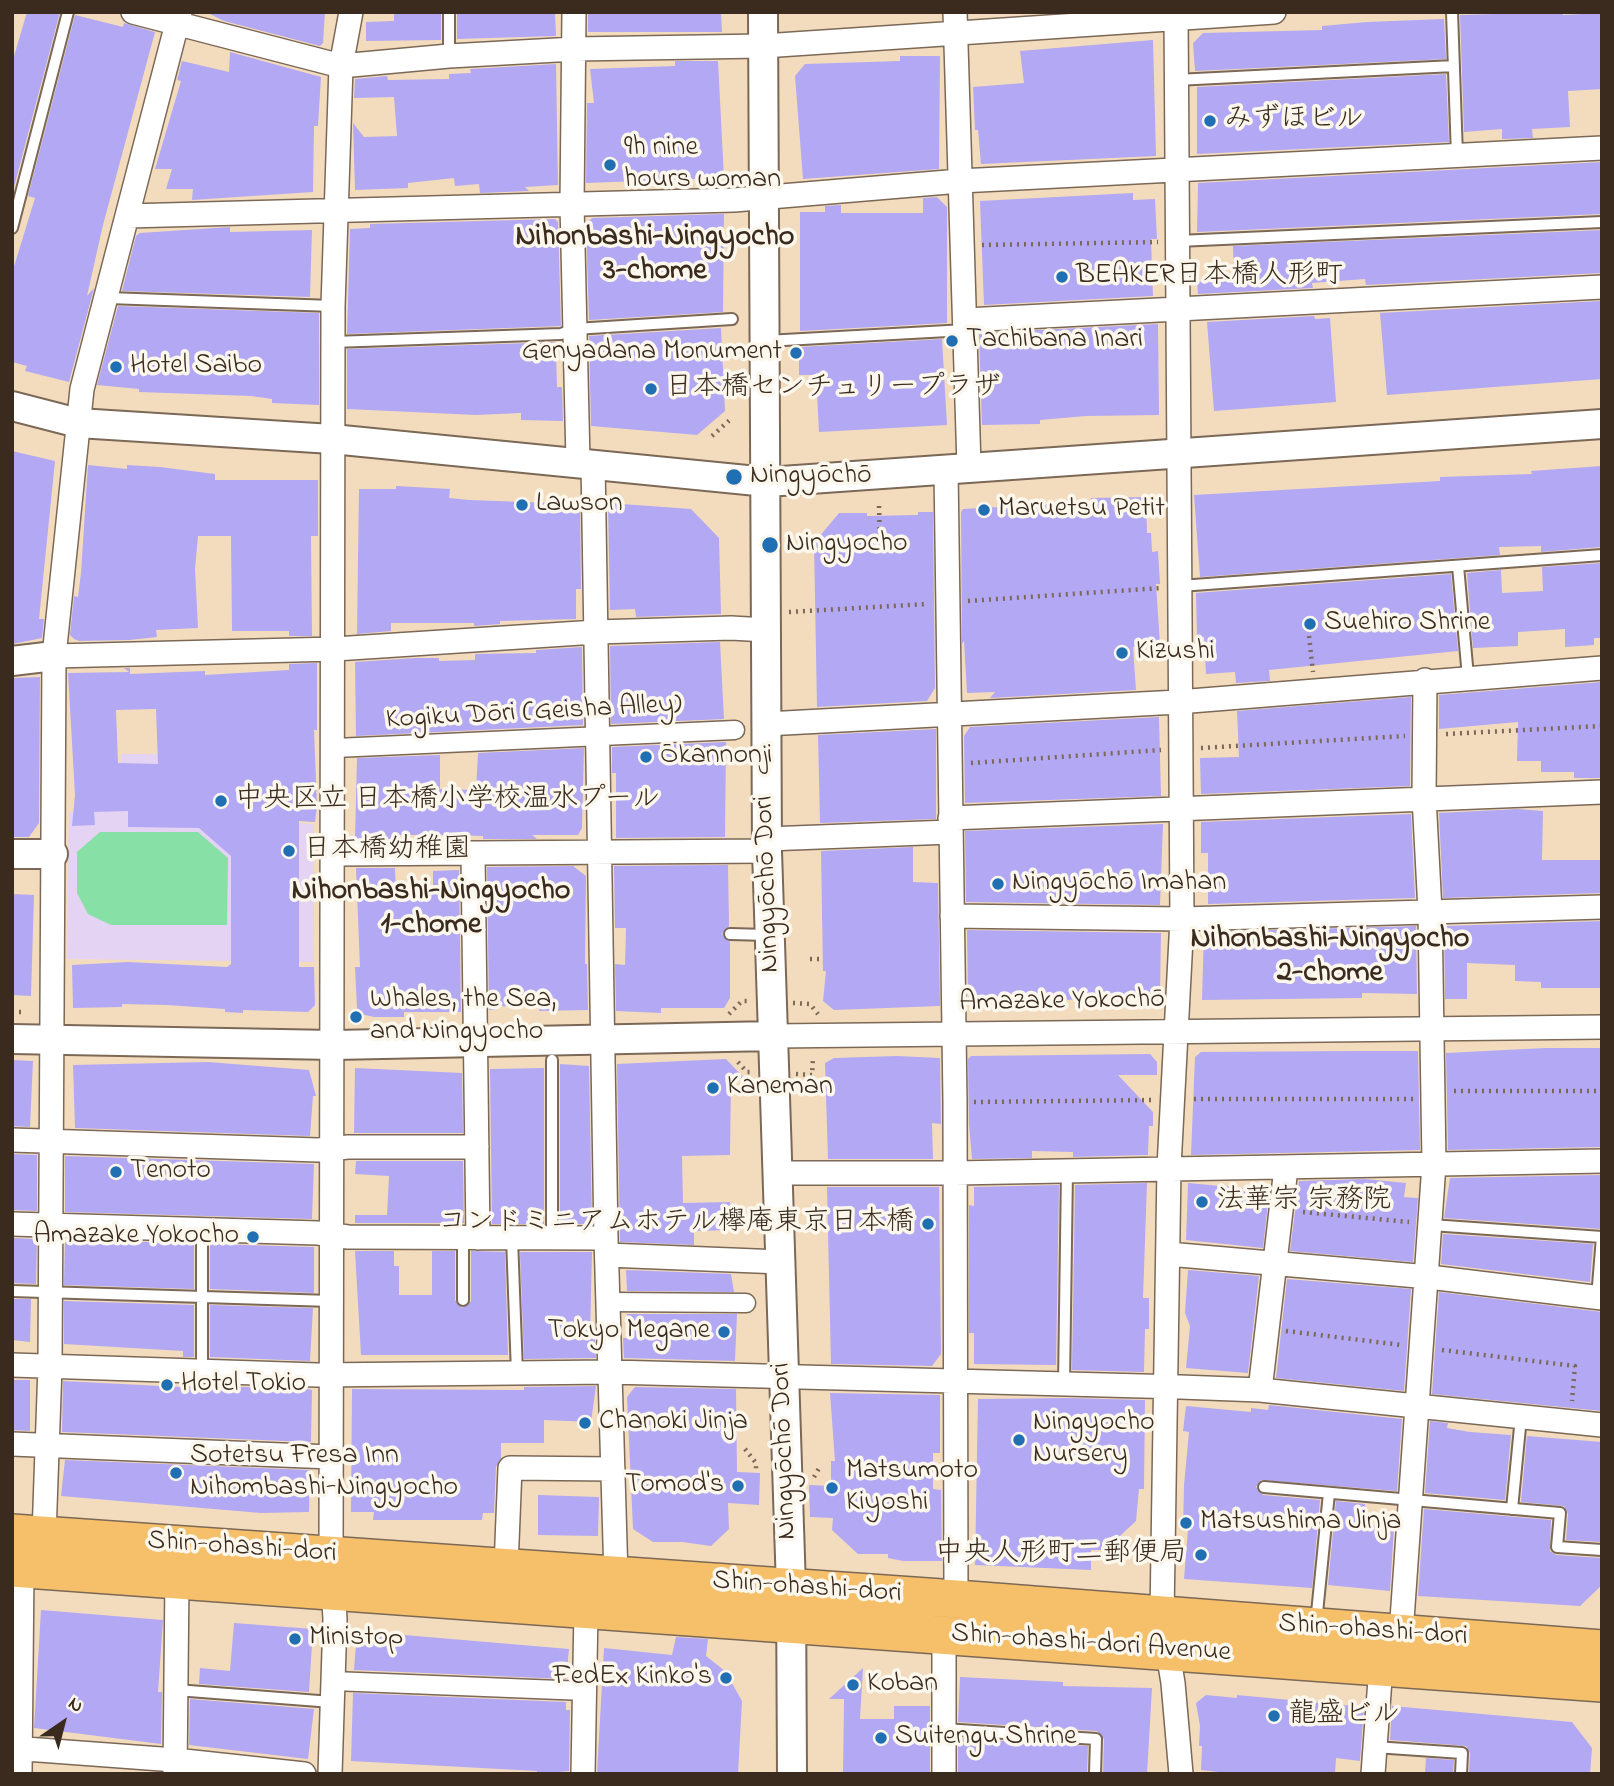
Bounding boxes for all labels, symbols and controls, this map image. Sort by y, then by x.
place label: みずほビル [1224,104,1364,138]
marker: みずほビル [1202,113,1218,129]
place label: 9h nine hours woman [624,132,781,198]
marker: 9h nine hours woman [602,157,618,173]
district label: Nihonbashi-Ningyocho 3-chome [516,221,794,292]
place label: BEAKER日本橋人形町 [1076,260,1343,294]
marker: BEAKER日本橋人形町 [1054,269,1070,285]
place label: Tachibana Inari [966,324,1143,358]
marker: Tachibana Inari [944,333,960,349]
place label: Genyadana Monument [522,336,782,370]
marker: Genyadana Monument [788,345,804,361]
place label: Hotel Saibo [130,350,262,384]
marker: Hotel Saibo [108,359,124,375]
place label: 日本橋センチュリープラザ [665,372,1001,406]
marker: 日本橋センチュリープラザ [643,381,659,397]
place label: Ningyōchō [750,460,872,494]
marker: Ningyōchō [724,467,744,487]
place label: Lawson [536,488,622,522]
place label: Maruetsu Petit [998,493,1165,527]
marker: Lawson [514,497,530,513]
marker: Maruetsu Petit [976,502,992,518]
place label: Ningyocho [786,528,908,562]
marker: Ningyocho [760,535,780,555]
place label: Suehiro Shrine [1324,607,1490,641]
marker: Suehiro Shrine [1302,616,1318,632]
place label: Kizushi [1136,636,1215,670]
marker: Kizushi [1114,645,1130,661]
street label: Kogiku Dōri (Geisha Alley) [385,689,683,739]
place label: Ōkannonji [660,740,772,774]
marker: Ōkannonji [638,749,654,765]
place label: 中央区立 日本橋小学校温水プール [235,784,660,818]
marker: 中央区立 日本橋小学校温水プール [213,793,229,809]
street label: Ningyōchō Dori [749,795,789,973]
place label: 日本橋幼稚園 [303,834,471,868]
marker: 日本橋幼稚園 [281,843,297,859]
place label: Ningyōchō Imahan [1012,867,1226,901]
district label: Nihonbashi-Ningyocho 1-chome [292,875,570,945]
marker: Ningyōchō Imahan [990,876,1006,892]
district label: Nihonbashi-Ningyocho 2-chome [1191,923,1469,993]
place label: Whales, the Sea, and Ningyocho [370,984,556,1050]
street label: Amazake Yokochō [959,984,1165,1022]
marker: Whales, the Sea, and Ningyocho [348,1009,364,1025]
place label: Kaneman [727,1071,833,1105]
marker: Kaneman [705,1080,721,1096]
place label: Tenoto [130,1155,211,1189]
marker: Tenoto [108,1164,124,1180]
place label: 法華宗 宗務院 [1216,1185,1391,1219]
marker: 法華宗 宗務院 [1194,1194,1210,1210]
place label: コンドミニアムホテル欅庵東京日本橋 [438,1207,914,1241]
marker: コンドミニアムホテル欅庵東京日本橋 [920,1216,936,1232]
place label: Amazake Yokocho [33,1220,239,1254]
marker: Amazake Yokocho [245,1229,261,1245]
place label: Tokyo Megane [548,1315,710,1349]
marker: Tokyo Megane [716,1324,732,1340]
street label: Ningyōchō Dori [766,1362,806,1540]
place label: Hotel Tokio [181,1368,306,1402]
marker: Hotel Tokio [159,1377,175,1393]
place label: Chanoki Jinja [599,1406,748,1440]
place label: Ningyocho Nursery [1033,1407,1155,1473]
marker: Chanoki Jinja [577,1415,593,1431]
marker: Ningyocho Nursery [1011,1432,1027,1448]
place label: Sotetsu Fresa Inn Nihombashi-Ningyocho [190,1440,458,1506]
place label: Matsumoto Kiyoshi [846,1455,978,1521]
marker: Sotetsu Fresa Inn Nihombashi-Ningyocho [168,1465,184,1481]
place label: Tomod's [625,1469,724,1503]
marker: Tomod's [730,1478,746,1494]
marker: Matsumoto Kiyoshi [824,1480,840,1496]
place label: Matsushima Jinja [1200,1506,1401,1540]
marker: Matsushima Jinja [1178,1515,1194,1531]
street label: Shin-ohashi-dori [146,1526,338,1572]
place label: 中央人形町二郵便局 [935,1538,1187,1572]
marker: 中央人形町二郵便局 [1193,1547,1209,1563]
street label: Shin-ohashi-dori [711,1566,903,1612]
street label: Shin-ohashi-dori [1277,1609,1469,1655]
street label: Shin-ohashi-dori Avenue [950,1618,1232,1672]
place label: Ministop [309,1622,403,1656]
marker: Ministop [287,1631,303,1647]
place label: FedEx Kinko's [553,1661,712,1695]
place label: Koban [867,1668,938,1702]
marker: FedEx Kinko's [718,1670,734,1686]
marker: Koban [845,1677,861,1693]
north arrow [28,1688,98,1758]
text: N [62,1691,88,1720]
place label: 龍盛ビル [1288,1699,1400,1733]
marker: 龍盛ビル [1266,1708,1282,1724]
place label: Suitengu Shrine [895,1721,1077,1755]
marker: Suitengu Shrine [873,1730,889,1746]

